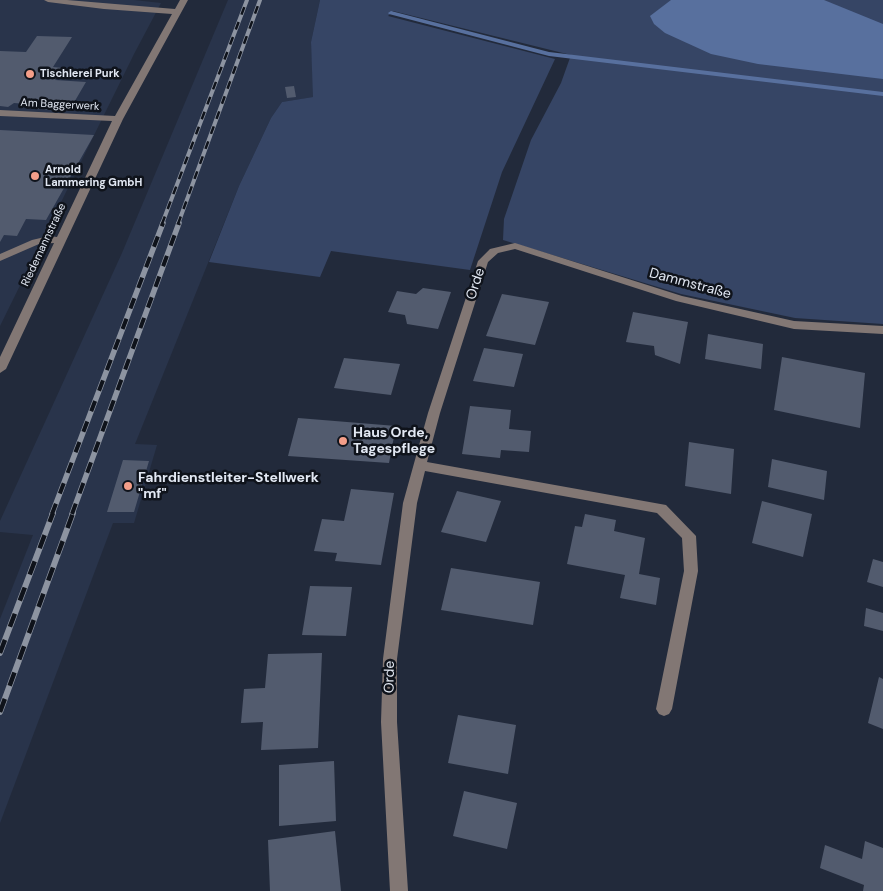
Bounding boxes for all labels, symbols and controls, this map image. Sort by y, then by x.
place label: Tischlerei Purk [40,67,119,81]
marker: Tischlerei Purk [24,68,36,80]
street label: Am Baggerwerk [20,96,100,114]
place label: Arnold Lammering GmbH [45,163,142,189]
marker: Arnold Lammering GmbH [29,170,41,182]
street label: Riedemannstraße [19,201,69,289]
street label: Dammstraße [647,265,733,303]
street label: Orde [463,266,489,302]
place label: Haus Orde, Tagespflege [353,425,435,458]
marker: Haus Orde, Tagespflege [337,435,349,447]
place label: Fahrdienstleiter-Stellwerk "mf" [138,470,319,502]
marker: Fahrdienstleiter-Stellwerk "mf" [122,480,134,492]
street label: Orde [381,661,399,693]

